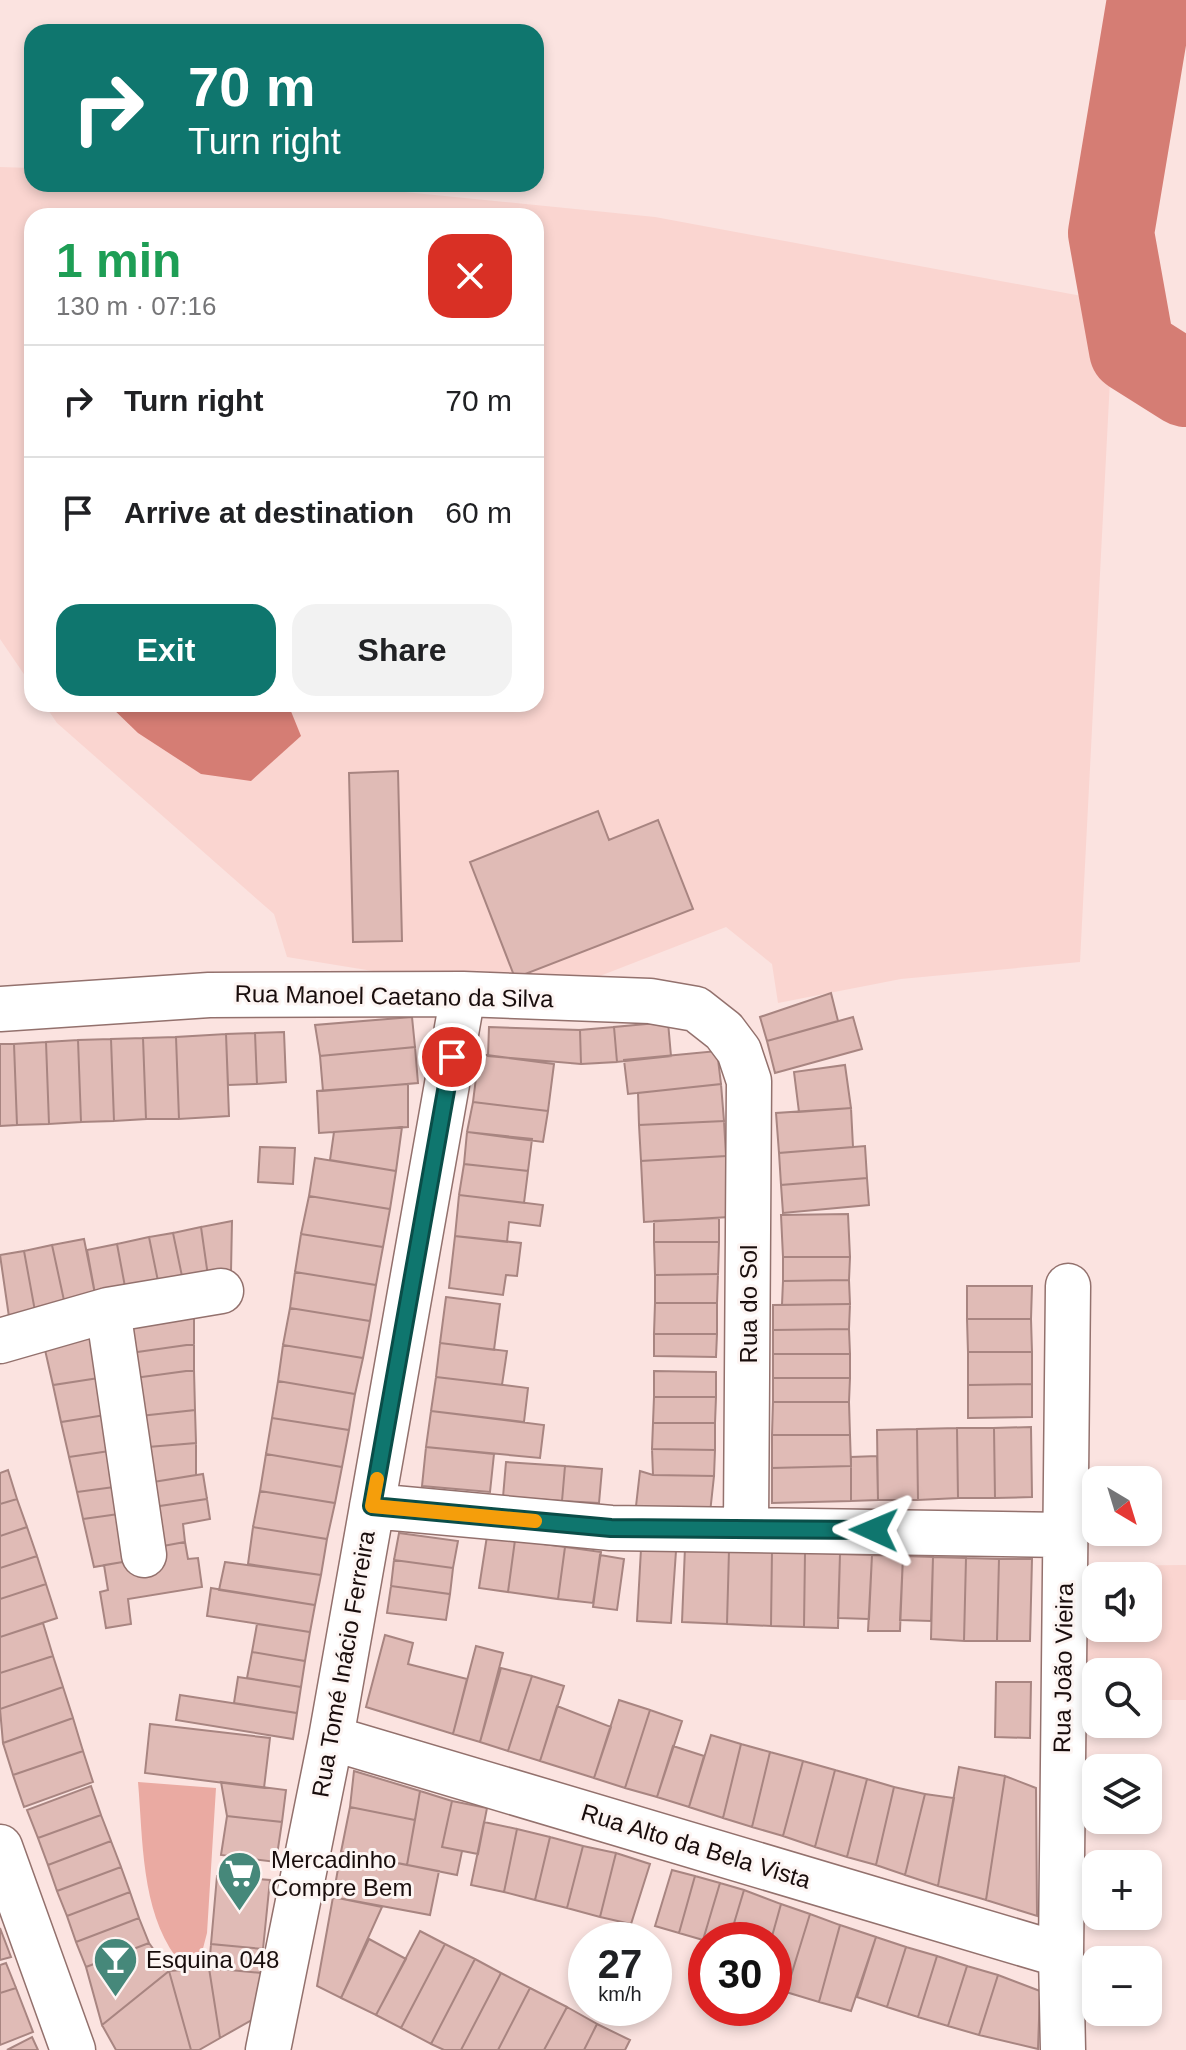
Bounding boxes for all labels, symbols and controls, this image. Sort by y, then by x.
text: 70 m [188,55,316,118]
icon: right [56,56,160,160]
text: Turn right [188,121,341,162]
text: 1 min [56,234,181,287]
button: close [428,234,512,318]
text: 130 m · 07:16 [56,291,216,321]
icon: right [56,379,100,423]
text: Turn right [124,384,263,417]
text: 70 m [445,384,512,417]
icon: arrive [56,491,100,535]
text: Arrive at destination [124,496,414,529]
text: 60 m [445,496,512,529]
button: Exit [56,604,276,696]
button: Share [292,604,512,696]
street label: Rua Manoel Caetano da Silva [234,980,554,1012]
pin [418,1023,486,1091]
icon: arrive [430,1035,474,1079]
street label: Rua do Sol [735,1245,762,1363]
north arrow [1082,1466,1162,1546]
map controls [1082,1466,1162,2026]
position arrow [832,1488,916,1572]
street label: Rua Tomé Inácio Ferreira [306,1528,380,1799]
button: sound [1082,1562,1162,1642]
street label: Rua João Vieira [1048,1582,1078,1753]
button: search [1082,1658,1162,1738]
button: layers [1082,1754,1162,1834]
street label: Rua Alto da Bela Vista [578,1798,815,1894]
place label: Mercadinho Compre Bem [271,1846,412,1901]
supermarket icon: Mercadinho Compre Bem [216,1849,264,1912]
button: + [1082,1850,1162,1930]
speed limit sign: 30 [688,1922,792,2026]
bar icon: Esquina 048 [91,1935,139,1998]
text: 27 [598,1942,642,1986]
place label: Esquina 048 [146,1946,279,1973]
button: − [1082,1946,1162,2026]
text: km/h [598,1983,642,2005]

